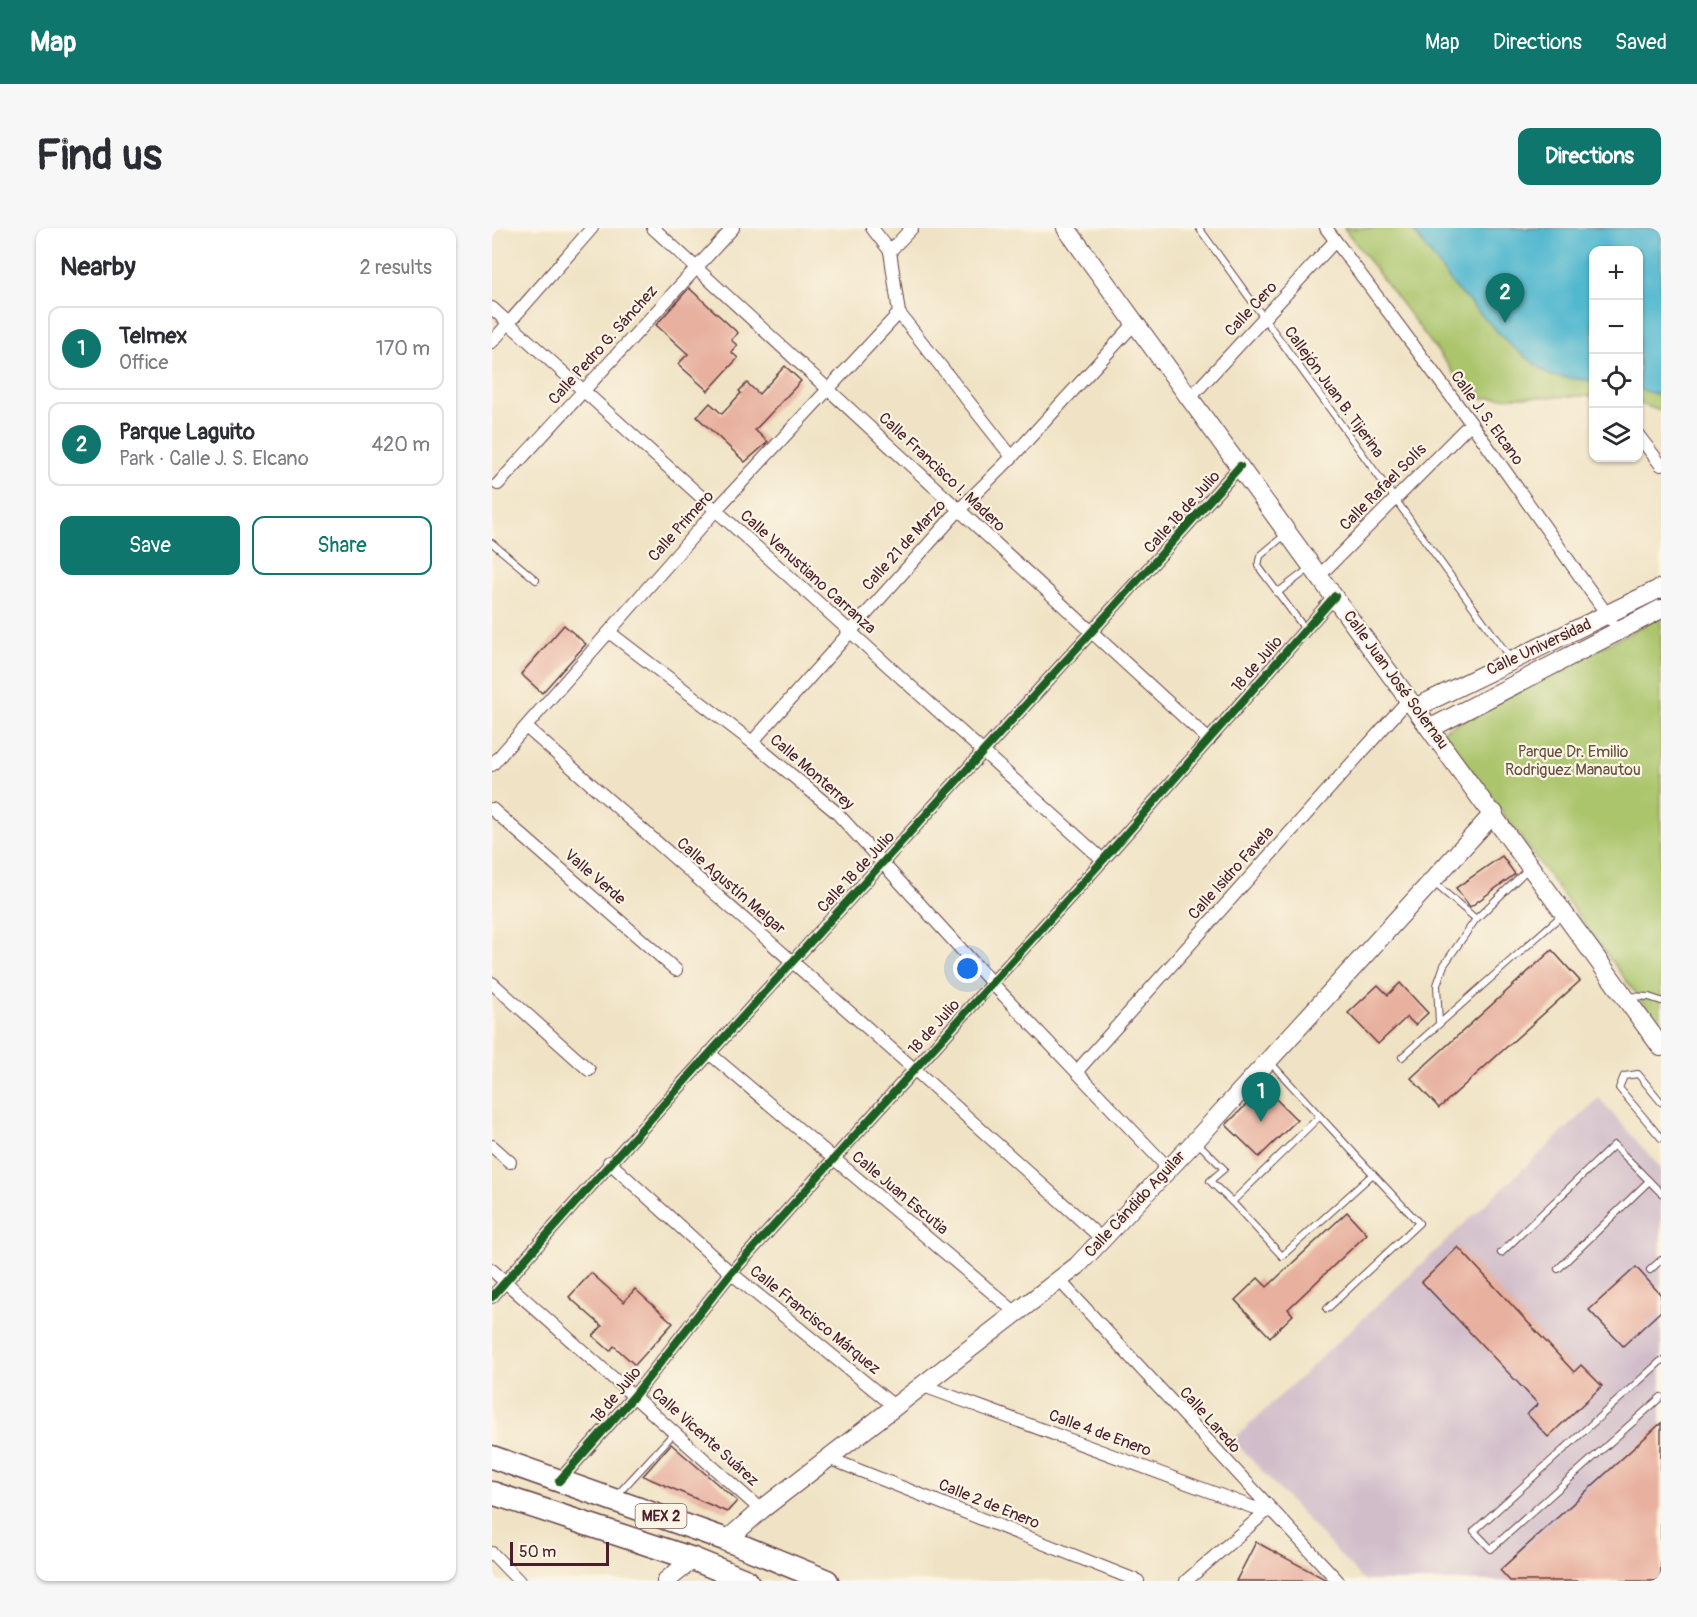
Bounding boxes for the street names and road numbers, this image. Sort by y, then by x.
street label: Calle Cero [1220,277,1282,341]
street label: Calle Pedro G. Sánchez [544,281,662,409]
street label: Callejón Juan B. Tijerina [1280,322,1388,462]
street label: Calle J. S. Elcano [1446,367,1528,469]
street label: Calle Francisco I. Madero [874,408,1010,536]
street label: Calle Rafael Solís [1335,439,1431,535]
street label: Calle 18 de Julio [1140,466,1225,557]
street label: Calle Primero [644,486,718,566]
street label: Calle 21 de Marzo [858,495,950,595]
street label: Calle Venustiano Carranza [736,506,880,638]
street label: Calle Juan José Solernau [1339,607,1453,753]
street label: Calle Universidad [1483,614,1595,680]
street label: 18 de Julio [1227,631,1287,696]
street label: Calle Monterrey [766,730,858,814]
street label: Calle Isidro Favela [1184,822,1278,924]
street label: Calle 18 de Julio [813,827,899,917]
street label: Calle Agustín Melgar [672,833,790,939]
street label: Valle Verde [560,845,630,909]
street label: 18 de Julio [904,995,964,1059]
street label: Calle Cándido Aguilar [1080,1146,1190,1262]
street label: Calle Juan Escutia [848,1147,952,1239]
street label: Calle Francisco Márquez [746,1261,884,1379]
street label: 18 de Julio [586,1362,646,1428]
street label: Calle Laredo [1175,1383,1245,1458]
street label: Calle Vicente Suárez [647,1384,763,1490]
street label: Calle 4 de Enero [1046,1405,1154,1461]
street label: Calle 2 de Enero [936,1475,1043,1534]
road number: MEX 2 [636,1504,687,1528]

